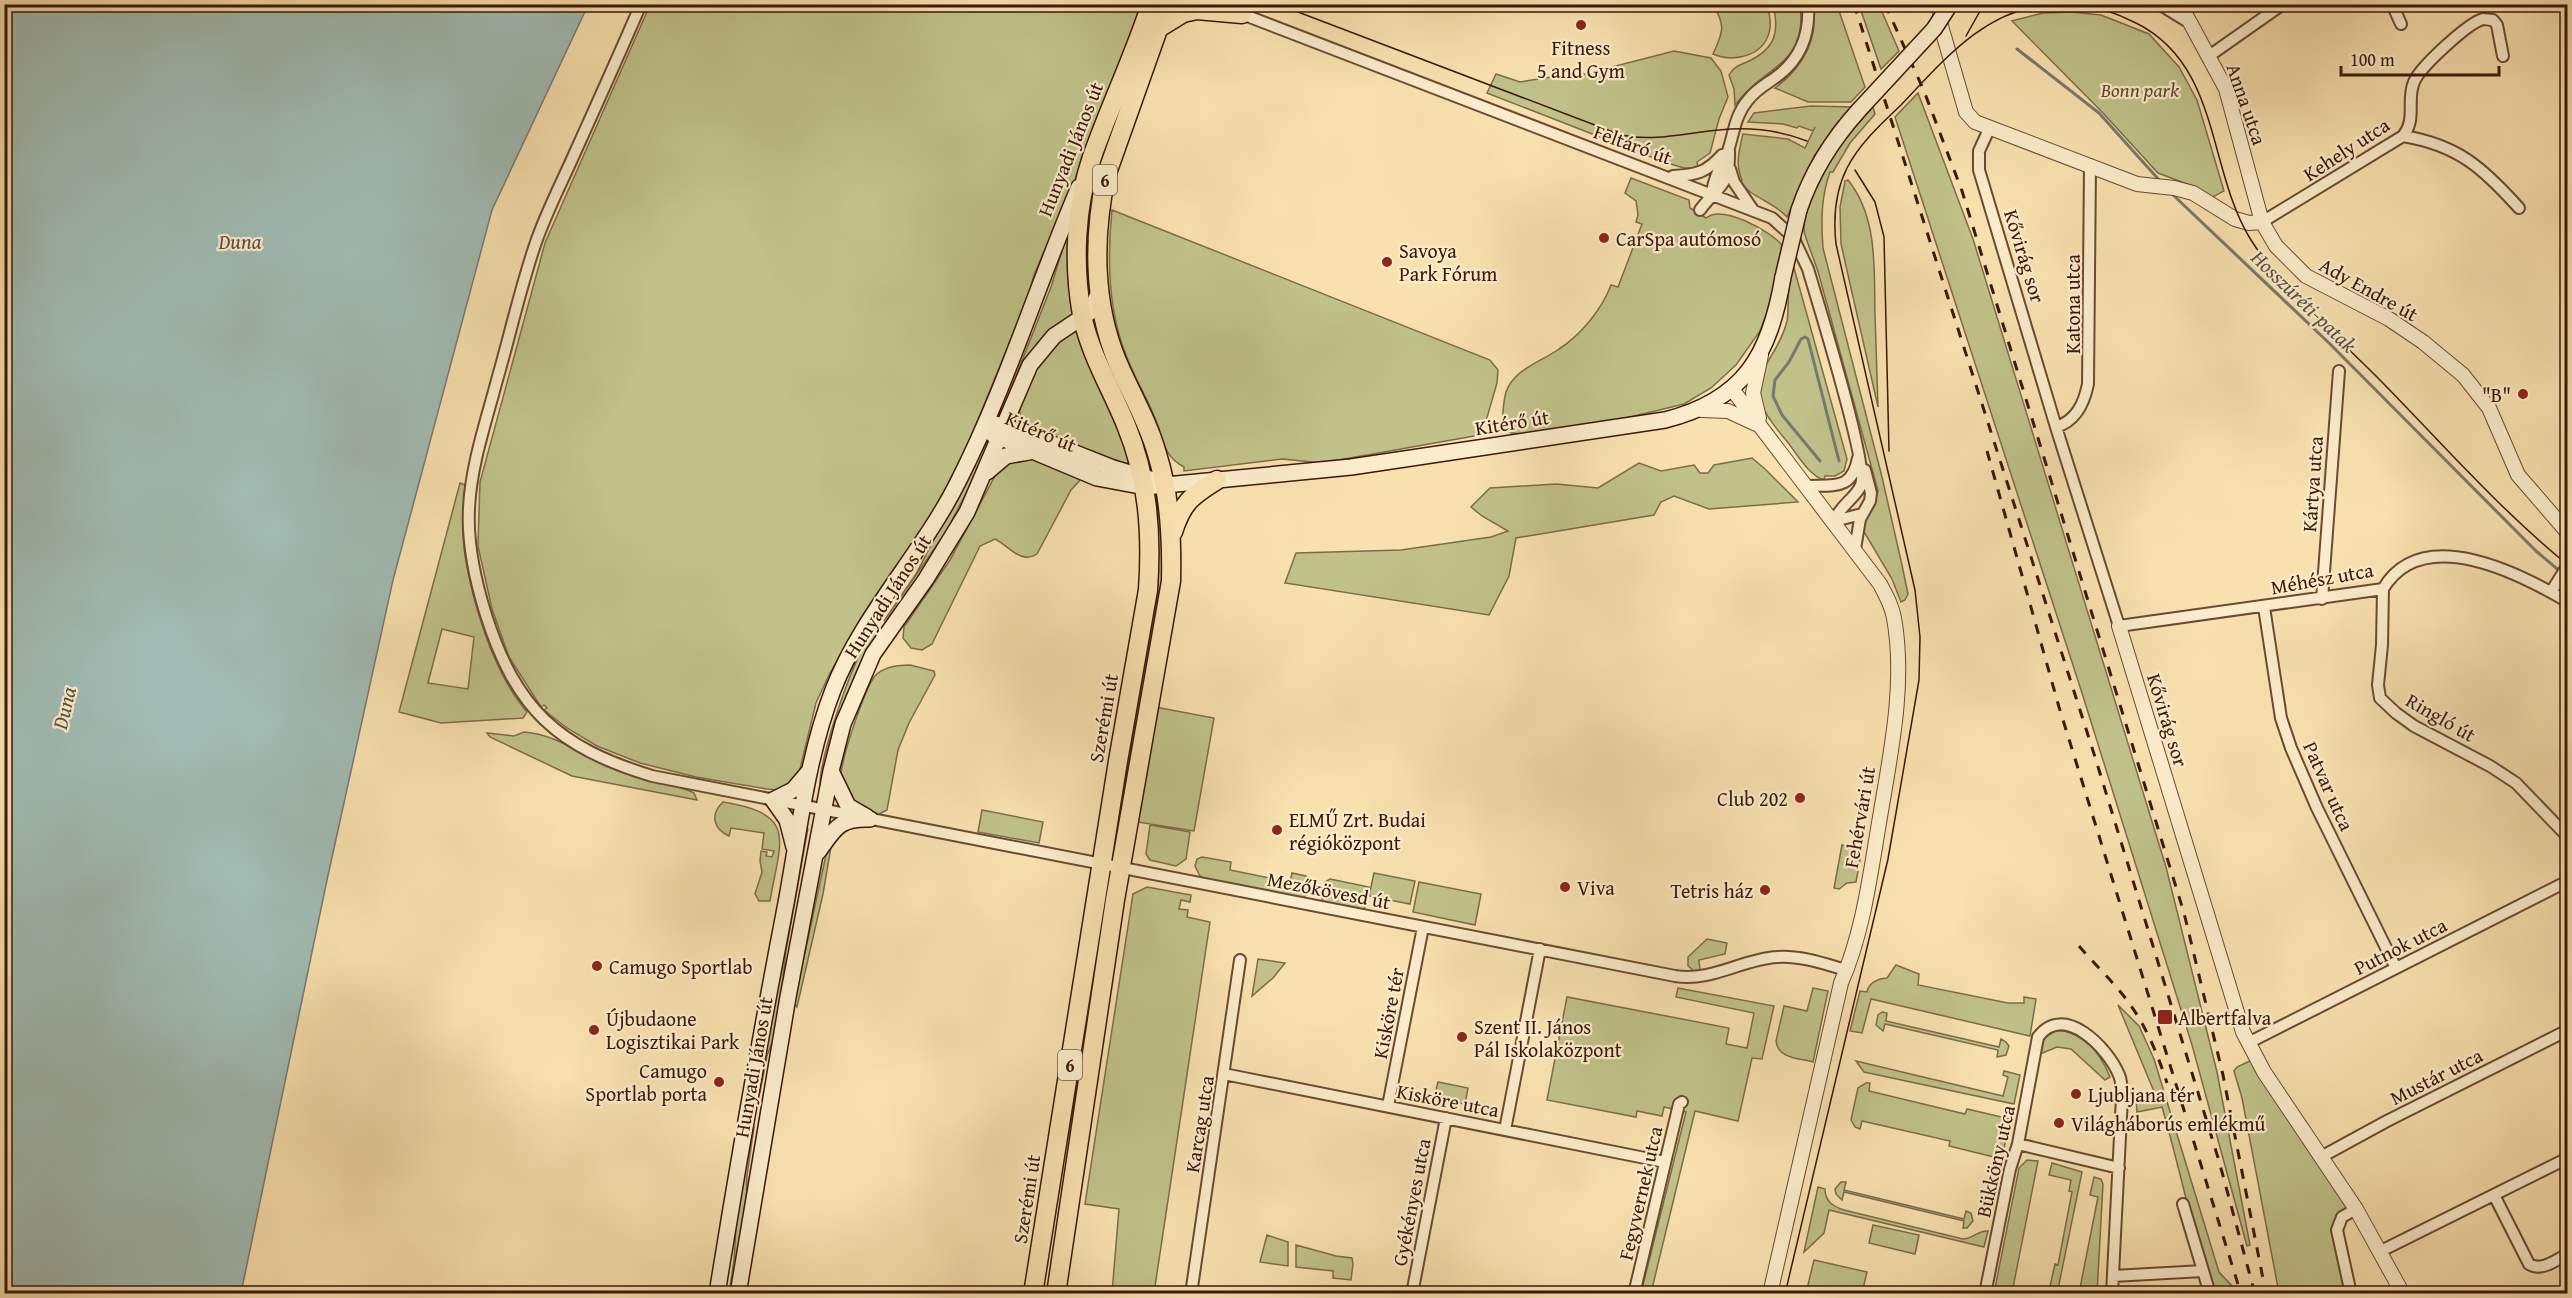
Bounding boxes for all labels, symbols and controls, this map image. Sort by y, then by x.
marker: Fitness 5 and Gym [1574,18,1588,32]
place label: Fitness 5 and Gym [1537,33,1626,85]
scale bar [2341,39,2498,77]
text: 100 m [2350,46,2395,73]
street label: Anna utca [2220,59,2275,149]
park label: Bonn park [2100,75,2180,104]
street label: Hunyadi János út [1030,77,1110,221]
street label: Kehely utca [2297,110,2395,188]
street label: Feltáró út [1590,116,1676,172]
road number: 6 [1093,165,1117,195]
street label: Kővirág sor [1997,206,2053,306]
place label: CarSpa autómosó [1616,224,1761,253]
water label: Duna [218,226,262,257]
marker: CarSpa autómosó [1597,231,1611,245]
place label: Savoya Park Fórum [1399,236,1498,288]
water label: Hosszúréti-patak [2243,242,2364,360]
street label: Ady Endre út [2314,250,2424,328]
street label: Katona utca [2058,254,2087,354]
marker: Savoya Park Fórum [1380,255,1394,269]
place label: "B" [2482,380,2511,409]
marker: "B" [2516,387,2530,401]
street label: Kitérő út [1473,402,1551,442]
street label: Kitérő út [1001,403,1081,459]
street label: Kártya utca [2294,434,2330,533]
street label: Hunyadi János út [836,528,938,664]
street label: Méhész utca [2268,555,2376,601]
street label: Kővirág sor [2140,670,2196,770]
street label: Szerémi út [1081,671,1125,765]
water label: Duna [44,683,84,733]
street label: Ringló út [2401,685,2481,749]
street label: Patvar utca [2296,737,2362,836]
street label: Fehérvári út [1836,764,1882,870]
place label: Club 202 [1717,784,1788,813]
marker: Club 202 [1793,791,1807,805]
place label: ELMŰ Zrt. Budai régióközpont [1289,805,1426,857]
marker: ELMŰ Zrt. Budai régióközpont [1270,823,1284,837]
street label: Mezőkövesd út [1265,864,1393,916]
place label: Viva [1577,873,1615,902]
place label: Tetris ház [1670,876,1753,905]
marker: Viva [1558,880,1572,894]
marker: Tetris ház [1758,883,1772,897]
street label: Putnok utca [2348,910,2452,982]
place label: Camugo Sportlab [609,952,753,981]
marker: Camugo Sportlab [590,959,604,973]
street label: Kisköre tér [1365,965,1411,1061]
street label: Hunyadi János út [726,994,780,1140]
place label: Albertfalva [2178,1003,2272,1032]
place label: Újbudaone Logisztikai Park [606,1004,740,1056]
marker: Albertfalva [2156,1008,2174,1026]
place label: Szent II. János Pál Iskolaközpont [1474,1012,1622,1064]
marker: Újbudaone Logisztikai Park [587,1023,601,1037]
marker: Szent II. János Pál Iskolaközpont [1455,1030,1469,1044]
street label: Mustár utca [2385,1040,2488,1112]
road number: 6 [1058,1050,1082,1080]
place label: Camugo Sportlab porta [585,1056,708,1108]
street label: Karcag utca [1177,1073,1221,1175]
marker: Camugo Sportlab porta [712,1075,726,1089]
street label: Kisköre utca [1394,1076,1502,1124]
place label: Ljubljana tér [2088,1080,2195,1109]
marker: Ljubljana tér [2069,1087,2083,1101]
street label: Bükköny utca [1968,1101,2022,1220]
place label: Világháborús emlékmű [2071,1109,2266,1138]
marker: Világháborús emlékmű [2052,1116,2066,1130]
street label: Fegyvernek utca [1610,1123,1670,1263]
street label: Gyékényes utca [1384,1135,1438,1268]
street label: Szerémi út [1005,1152,1047,1246]

